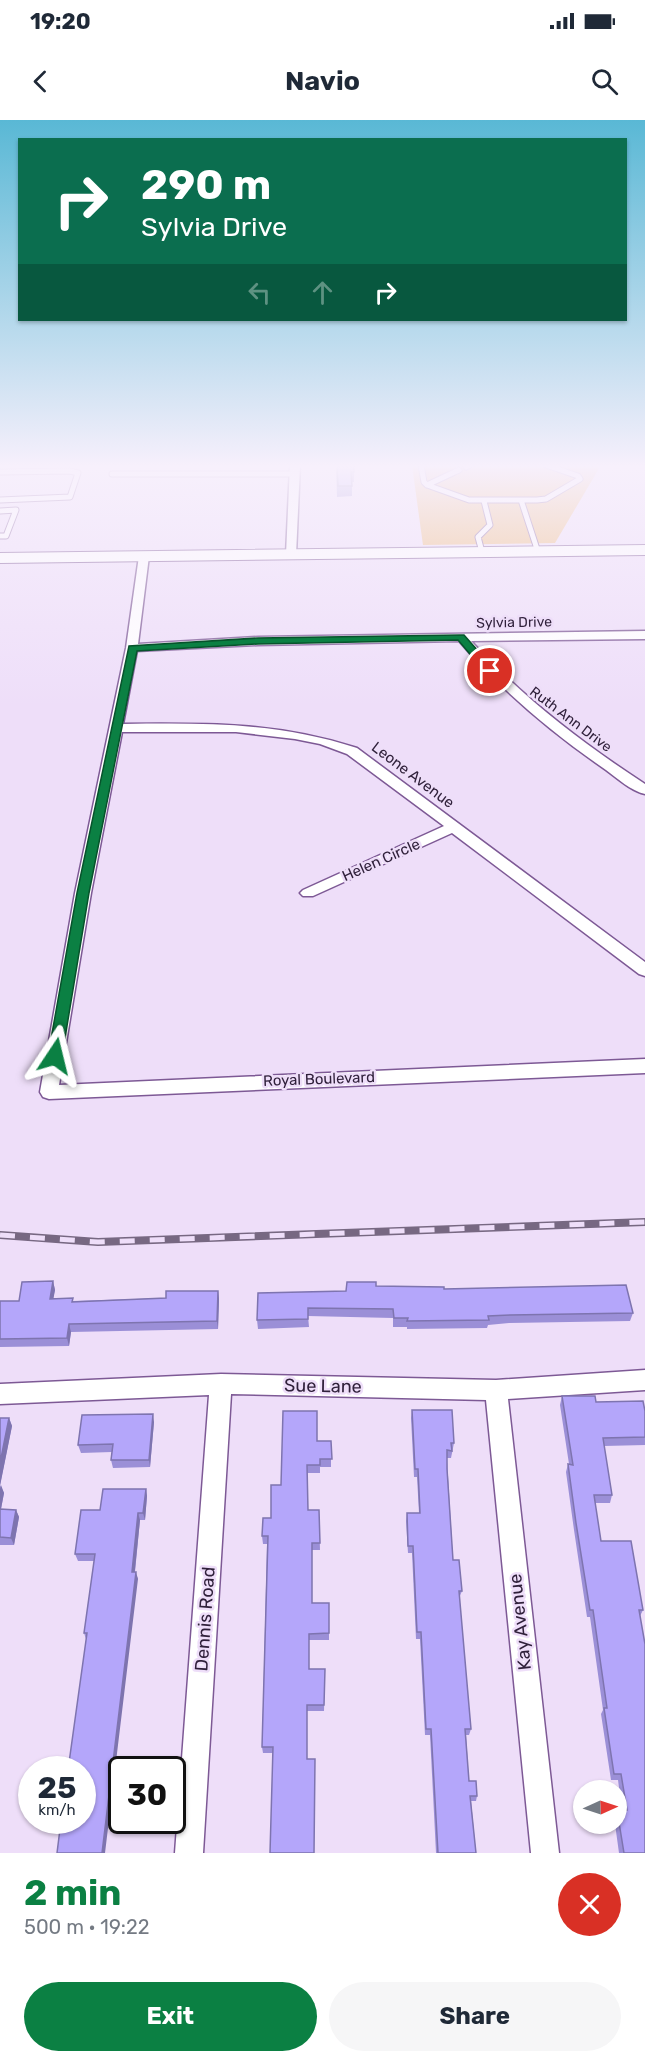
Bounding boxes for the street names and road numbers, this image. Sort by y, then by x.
street label: Sylvia Drive [476,613,552,632]
street label: Ruth Ann Drive [526,683,615,756]
street label: Leone Avenue [368,738,458,812]
street label: Helen Circle [339,835,423,885]
street label: Royal Boulevard [263,1068,375,1090]
street label: Sue Lane [284,1374,362,1398]
street label: Dennis Road [190,1566,220,1672]
street label: Kay Avenue [504,1573,536,1671]

